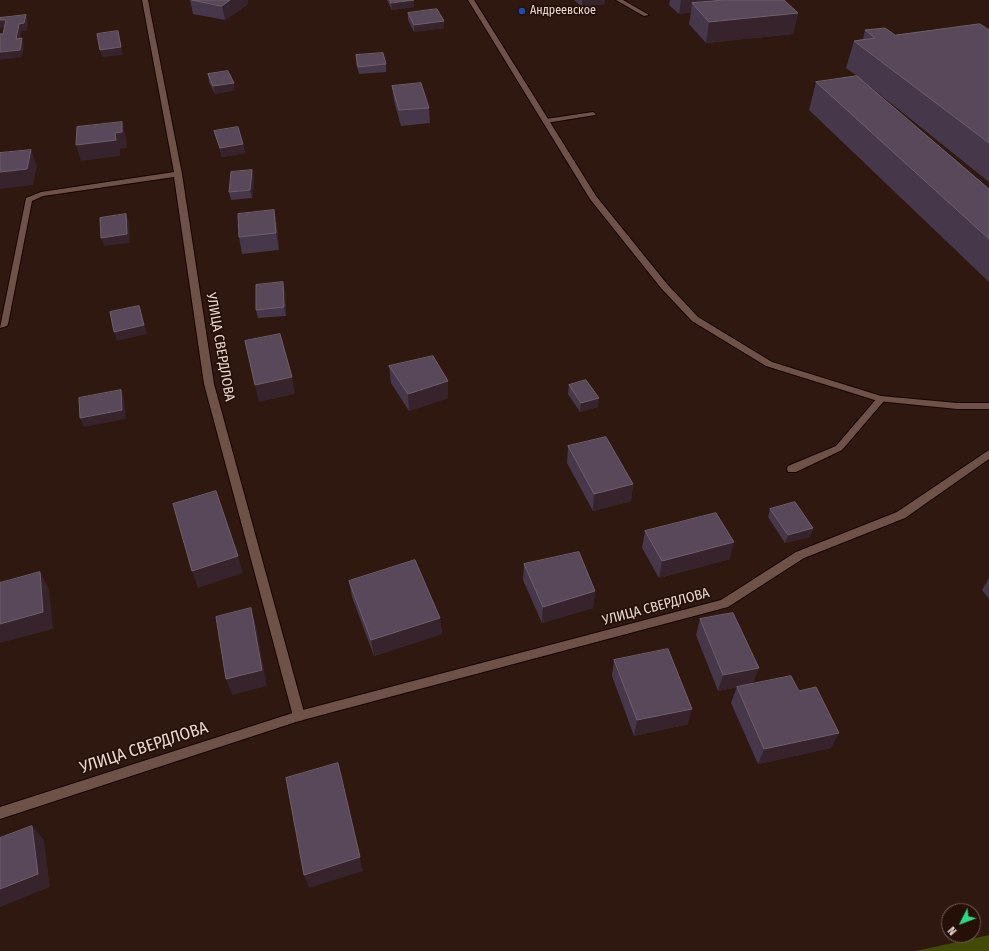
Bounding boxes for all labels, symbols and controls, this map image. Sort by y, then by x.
place label: Андреевское [530,4,596,18]
marker: Андреевское [517,6,527,16]
street label: УЛИЦА СВЕРДЛОВА [202,291,238,403]
street label: УЛИЦА СВЕРДЛОВА [601,585,711,629]
street label: УЛИЦА СВЕРДЛОВА [77,718,211,778]
north arrow [941,903,981,943]
text: N [945,924,959,937]

